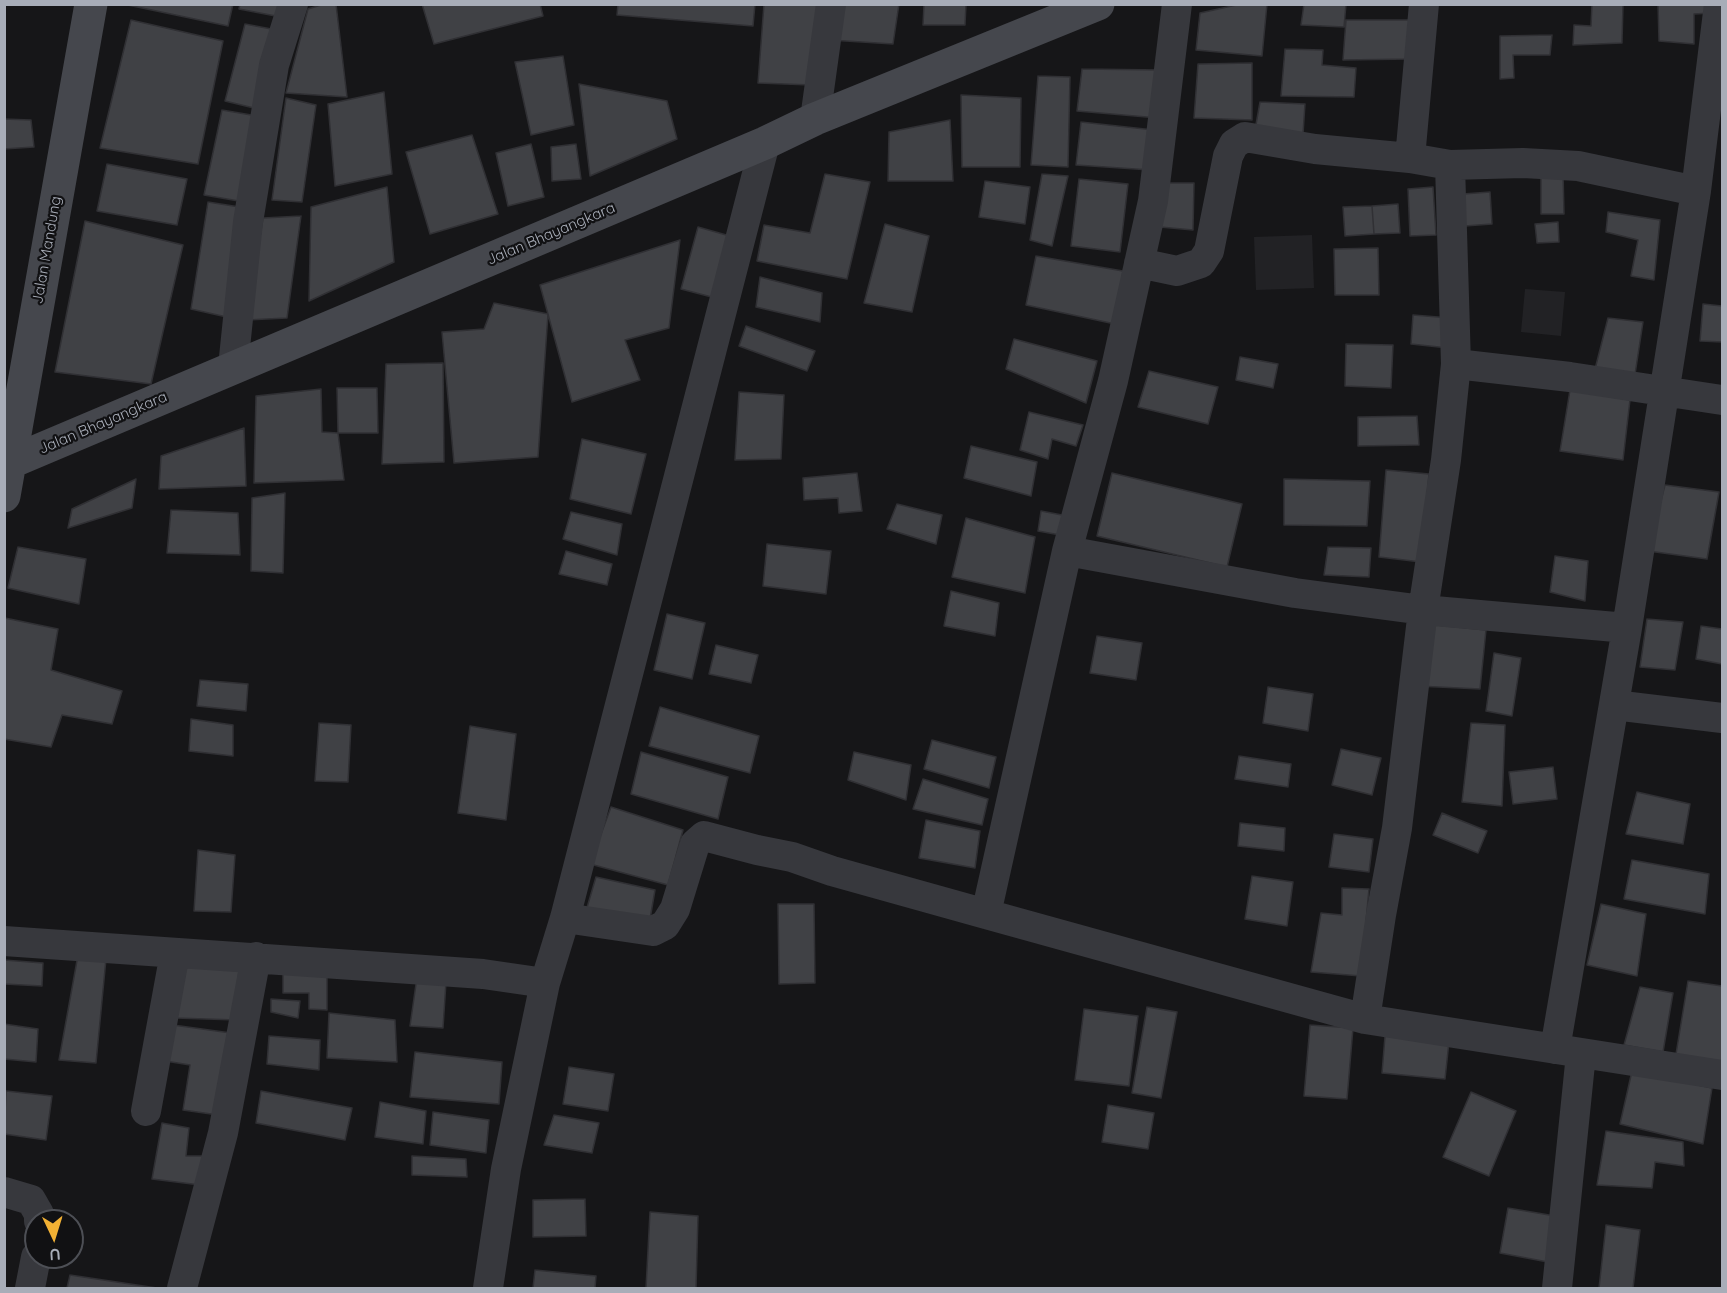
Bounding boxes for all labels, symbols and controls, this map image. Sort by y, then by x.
street label: Jalan Mandung [29,195,65,305]
street label: Jalan Bhayangkara [484,199,618,269]
street label: Jalan Bhayangkara [36,388,170,458]
north arrow [24,1209,84,1269]
text: U [49,1245,61,1265]

